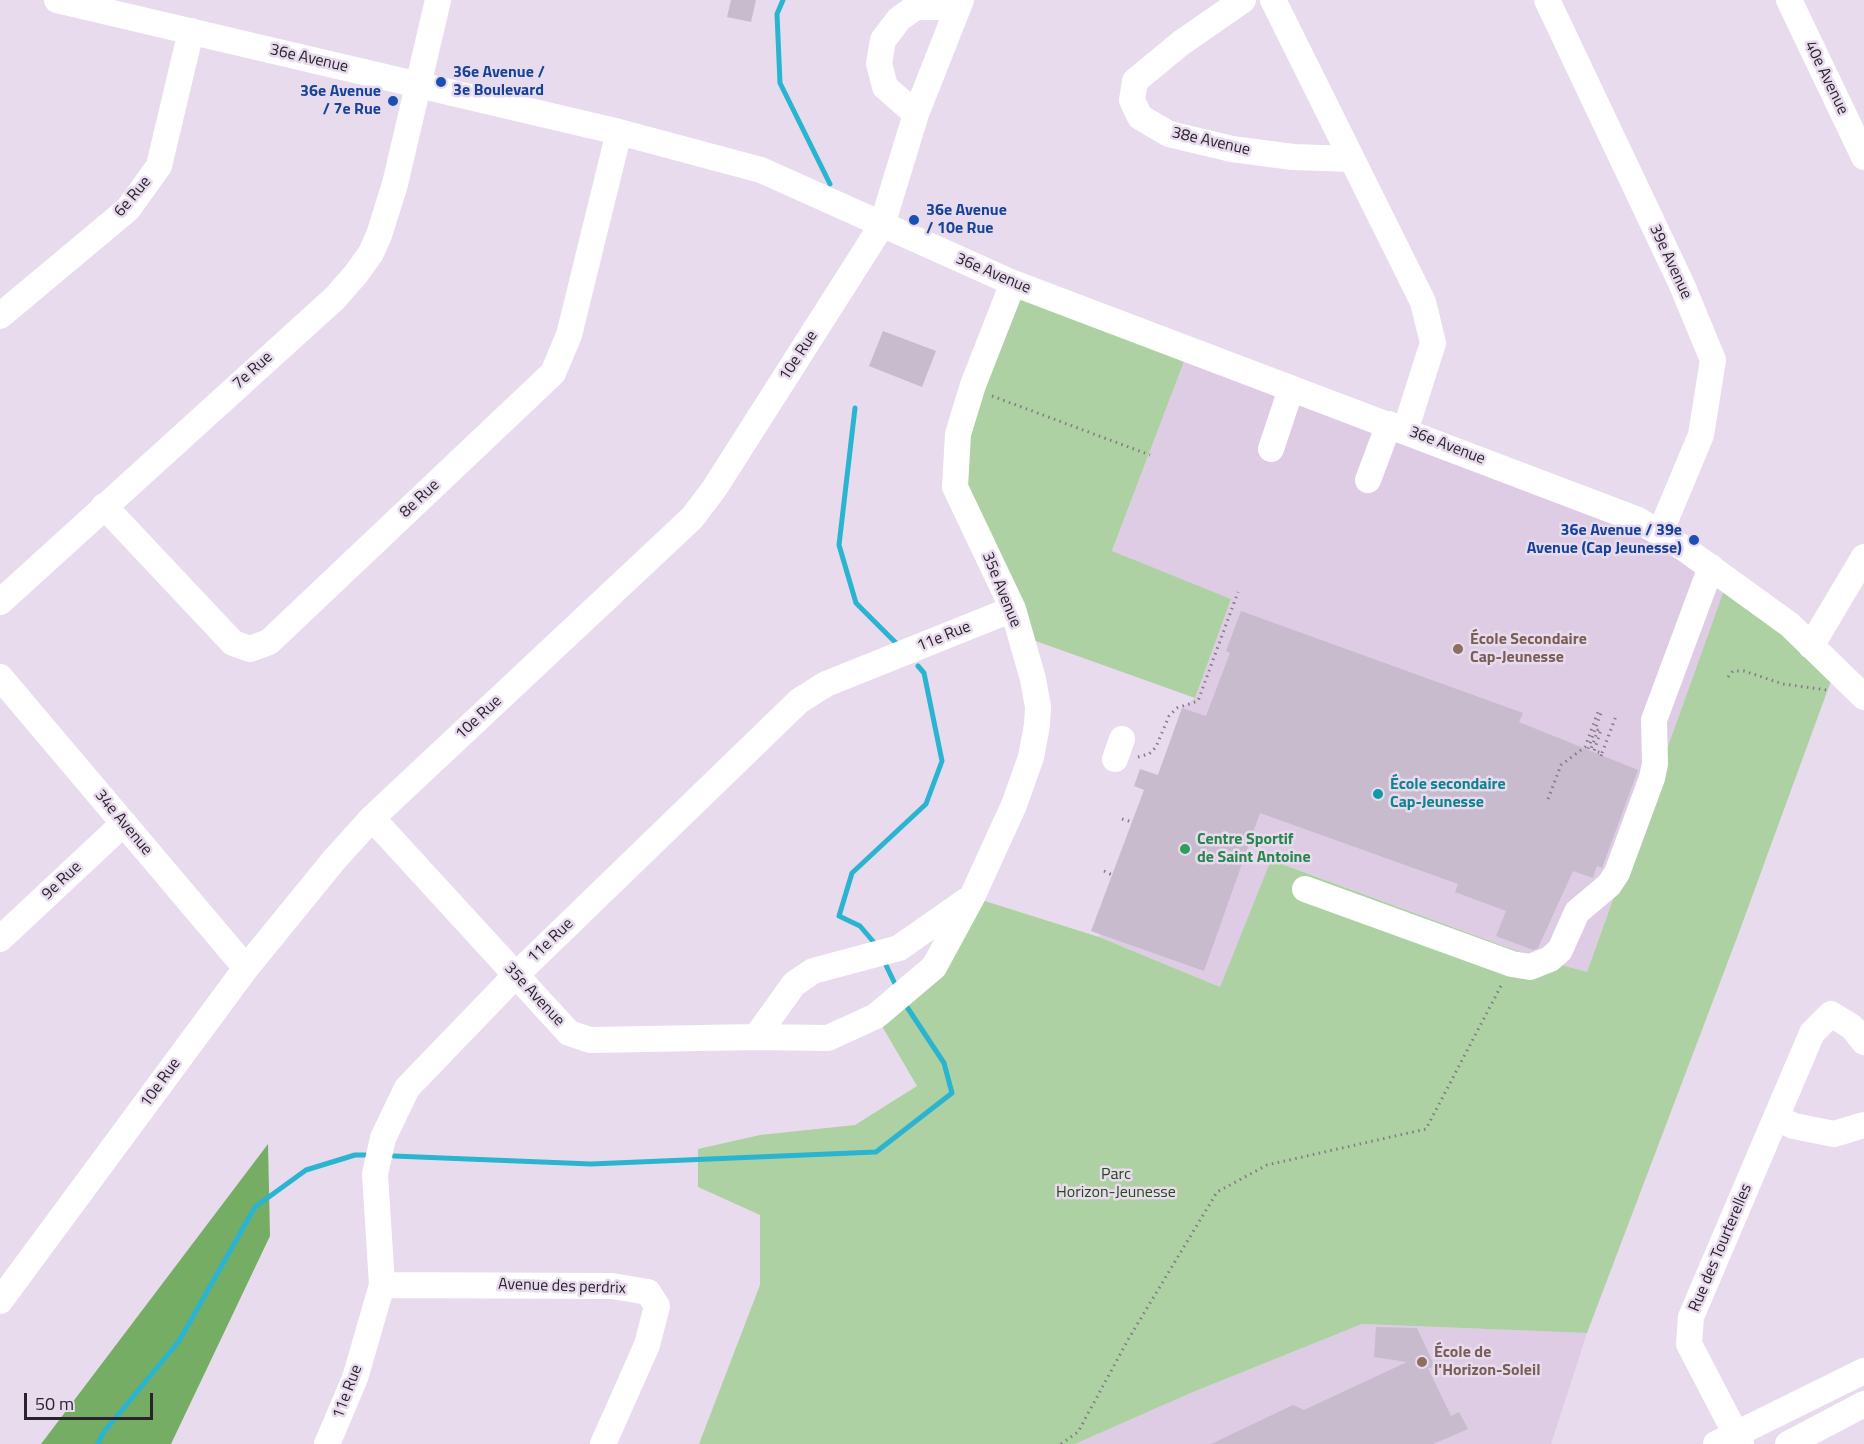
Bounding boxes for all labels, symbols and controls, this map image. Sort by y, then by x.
street label: 40e Avenue [1800,38,1852,118]
street label: 36e Avenue [268,41,350,77]
place label: 36e Avenue / 3e Boulevard [453,63,545,101]
marker: 36e Avenue / 3e Boulevard [434,75,448,89]
place label: 36e Avenue / 7e Rue [300,82,381,120]
marker: 36e Avenue / 7e Rue [386,94,400,108]
street label: 38e Avenue [1170,124,1252,160]
street label: 6e Rue [111,173,155,221]
place label: 36e Avenue / 10e Rue [926,201,1007,239]
marker: 36e Avenue / 10e Rue [907,213,921,227]
street label: 39e Avenue [1644,222,1696,302]
street label: 36e Avenue [953,250,1033,298]
street label: 10e Rue [776,327,822,385]
street label: 7e Rue [229,348,277,394]
street label: 36e Avenue [1406,423,1488,469]
street label: 8e Rue [396,476,444,522]
place label: 36e Avenue / 39e Avenue (Cap Jeunesse) [1527,521,1682,559]
marker: 36e Avenue / 39e Avenue (Cap Jeunesse) [1687,533,1701,547]
street label: 35e Avenue [977,550,1025,630]
street label: 11e Rue [914,618,974,656]
place label: École Secondaire Cap-Jeunesse [1470,630,1587,668]
marker: École Secondaire Cap-Jeunesse [1451,642,1465,656]
street label: 10e Rue [452,692,506,744]
place label: École secondaire Cap-Jeunesse [1390,775,1506,813]
street label: 34e Avenue [90,786,156,860]
marker: École secondaire Cap-Jeunesse [1371,787,1385,801]
place label: Centre Sportif de Saint Antoine [1197,830,1311,868]
marker: Centre Sportif de Saint Antoine [1178,842,1192,856]
street label: 9e Rue [38,858,86,904]
street label: 11e Rue [524,915,578,967]
street label: 35e Avenue [500,959,568,1031]
street label: 10e Rue [137,1055,185,1111]
park label: Parc Horizon-Jeunesse [1056,1165,1176,1203]
street label: Rue des Tourterelles [1685,1181,1757,1315]
street label: Avenue des perdrix [498,1275,626,1299]
place label: École de l'Horizon-Soleil [1434,1343,1540,1381]
marker: École de l'Horizon-Soleil [1415,1355,1429,1369]
street label: 11e Rue [329,1362,367,1422]
scale bar [27,1381,156,1419]
text: 50 m [35,1390,74,1417]

